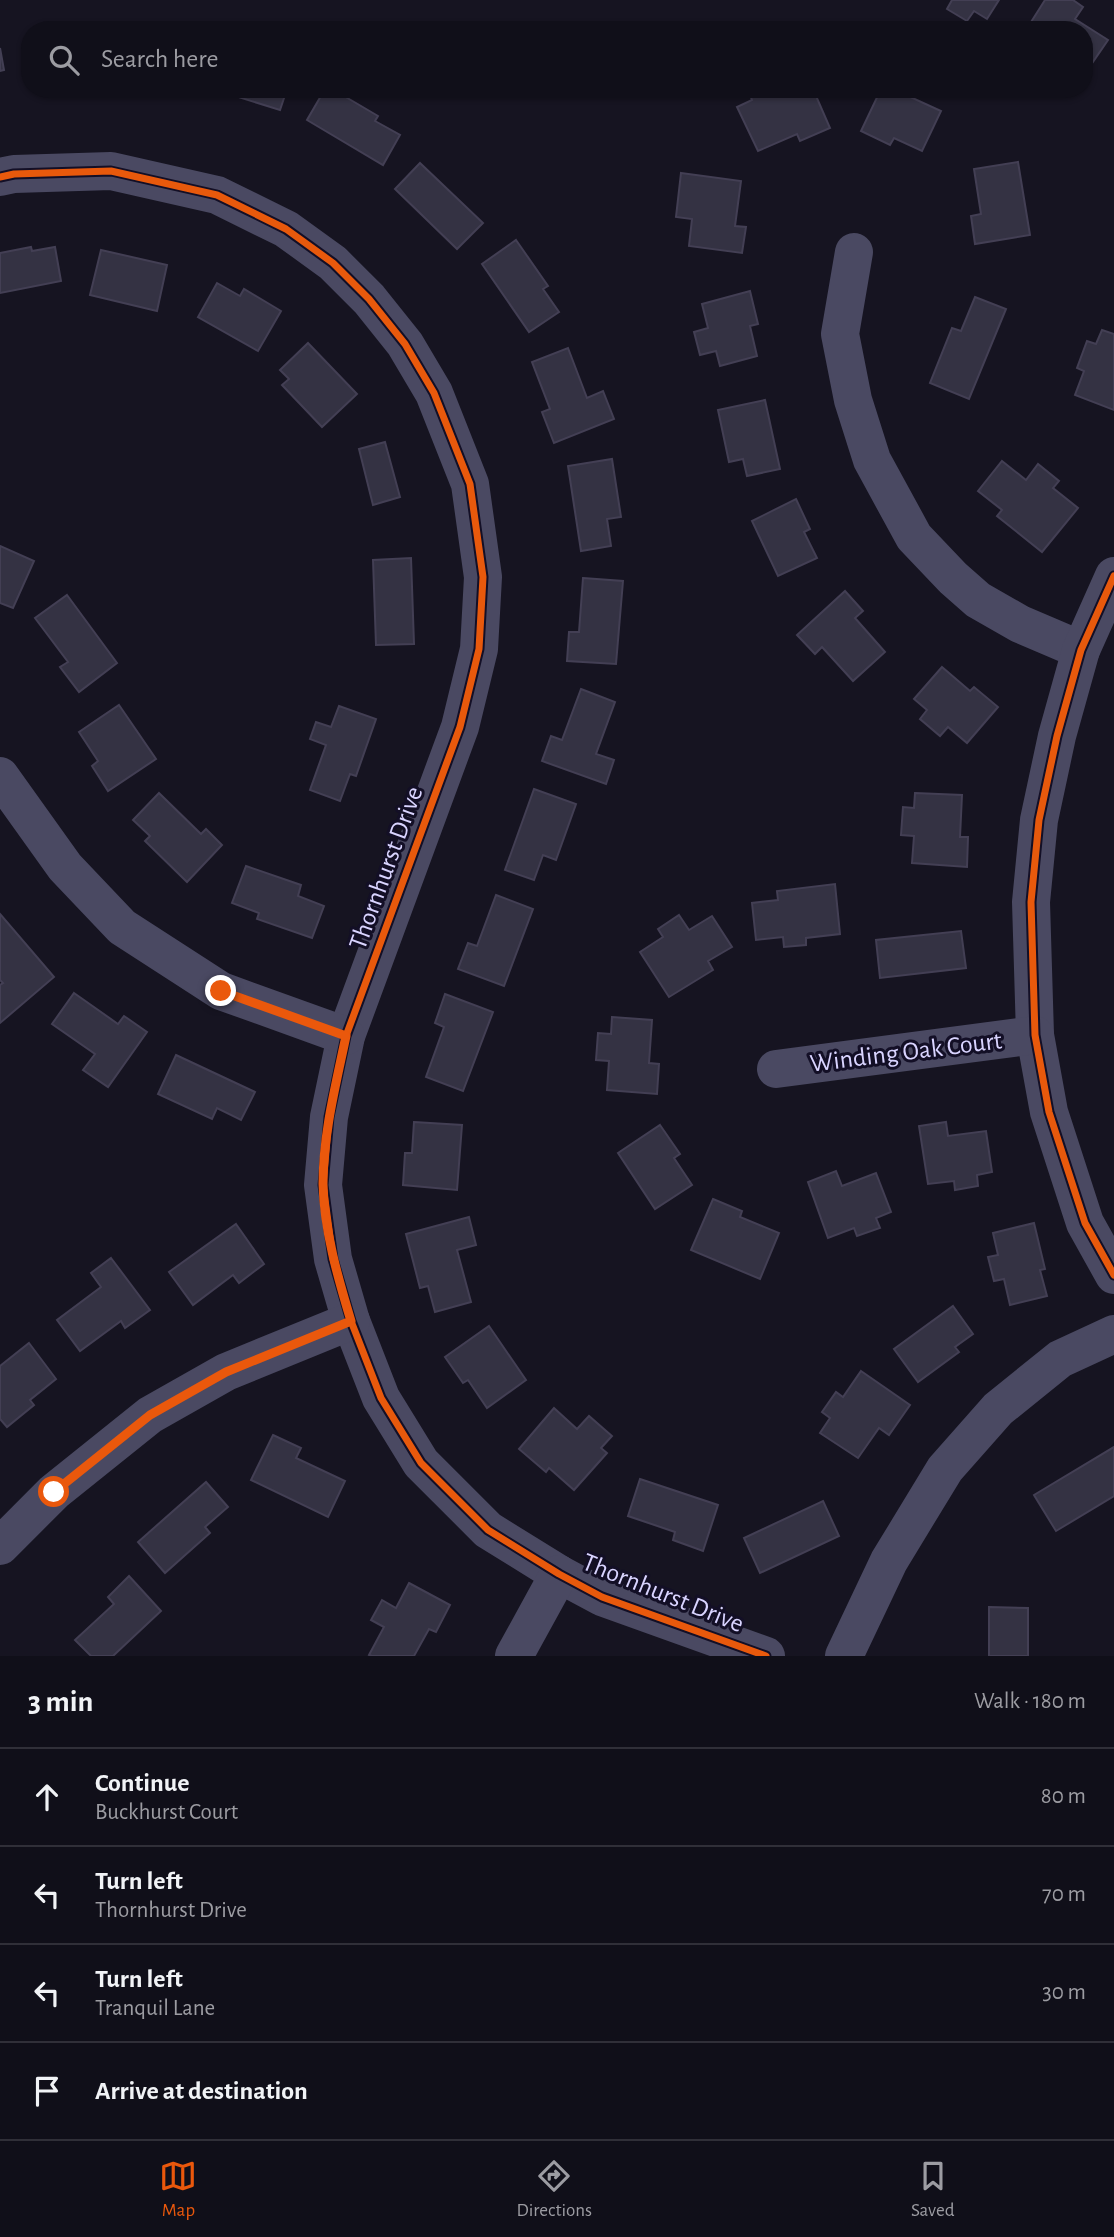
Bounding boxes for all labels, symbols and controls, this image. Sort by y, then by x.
search box [21,21,1093,98]
icon: search [45,41,83,79]
text: Search here [101,46,219,72]
street label: Thornhurst Drive [344,783,428,953]
route end [205,975,236,1006]
street label: Winding Oak Court [809,1027,1003,1077]
route start [38,1476,69,1507]
street label: Thornhurst Drive [579,1549,747,1637]
text: 3 min [28,1687,93,1717]
text: Walk · 180 m [974,1690,1086,1713]
text: Continue [95,1770,190,1796]
icon: ahead [28,1778,66,1816]
text: 80 m [1041,1785,1086,1808]
text: Buckhurst Court [95,1801,238,1824]
text: Turn left [95,1868,183,1894]
icon: left [28,1876,66,1914]
text: 70 m [1042,1883,1086,1906]
text: Thornhurst Drive [95,1899,247,1922]
text: Turn left [95,1966,183,1992]
icon: left [28,1974,66,2012]
text: 30 m [1042,1981,1086,2004]
text: Tranquil Lane [95,1997,215,2020]
icon: arrive [28,2072,66,2110]
text: Arrive at destination [95,2078,308,2104]
tab: Map [159,2157,197,2222]
tab: Directions [516,2157,592,2222]
tab: Saved [911,2157,955,2222]

